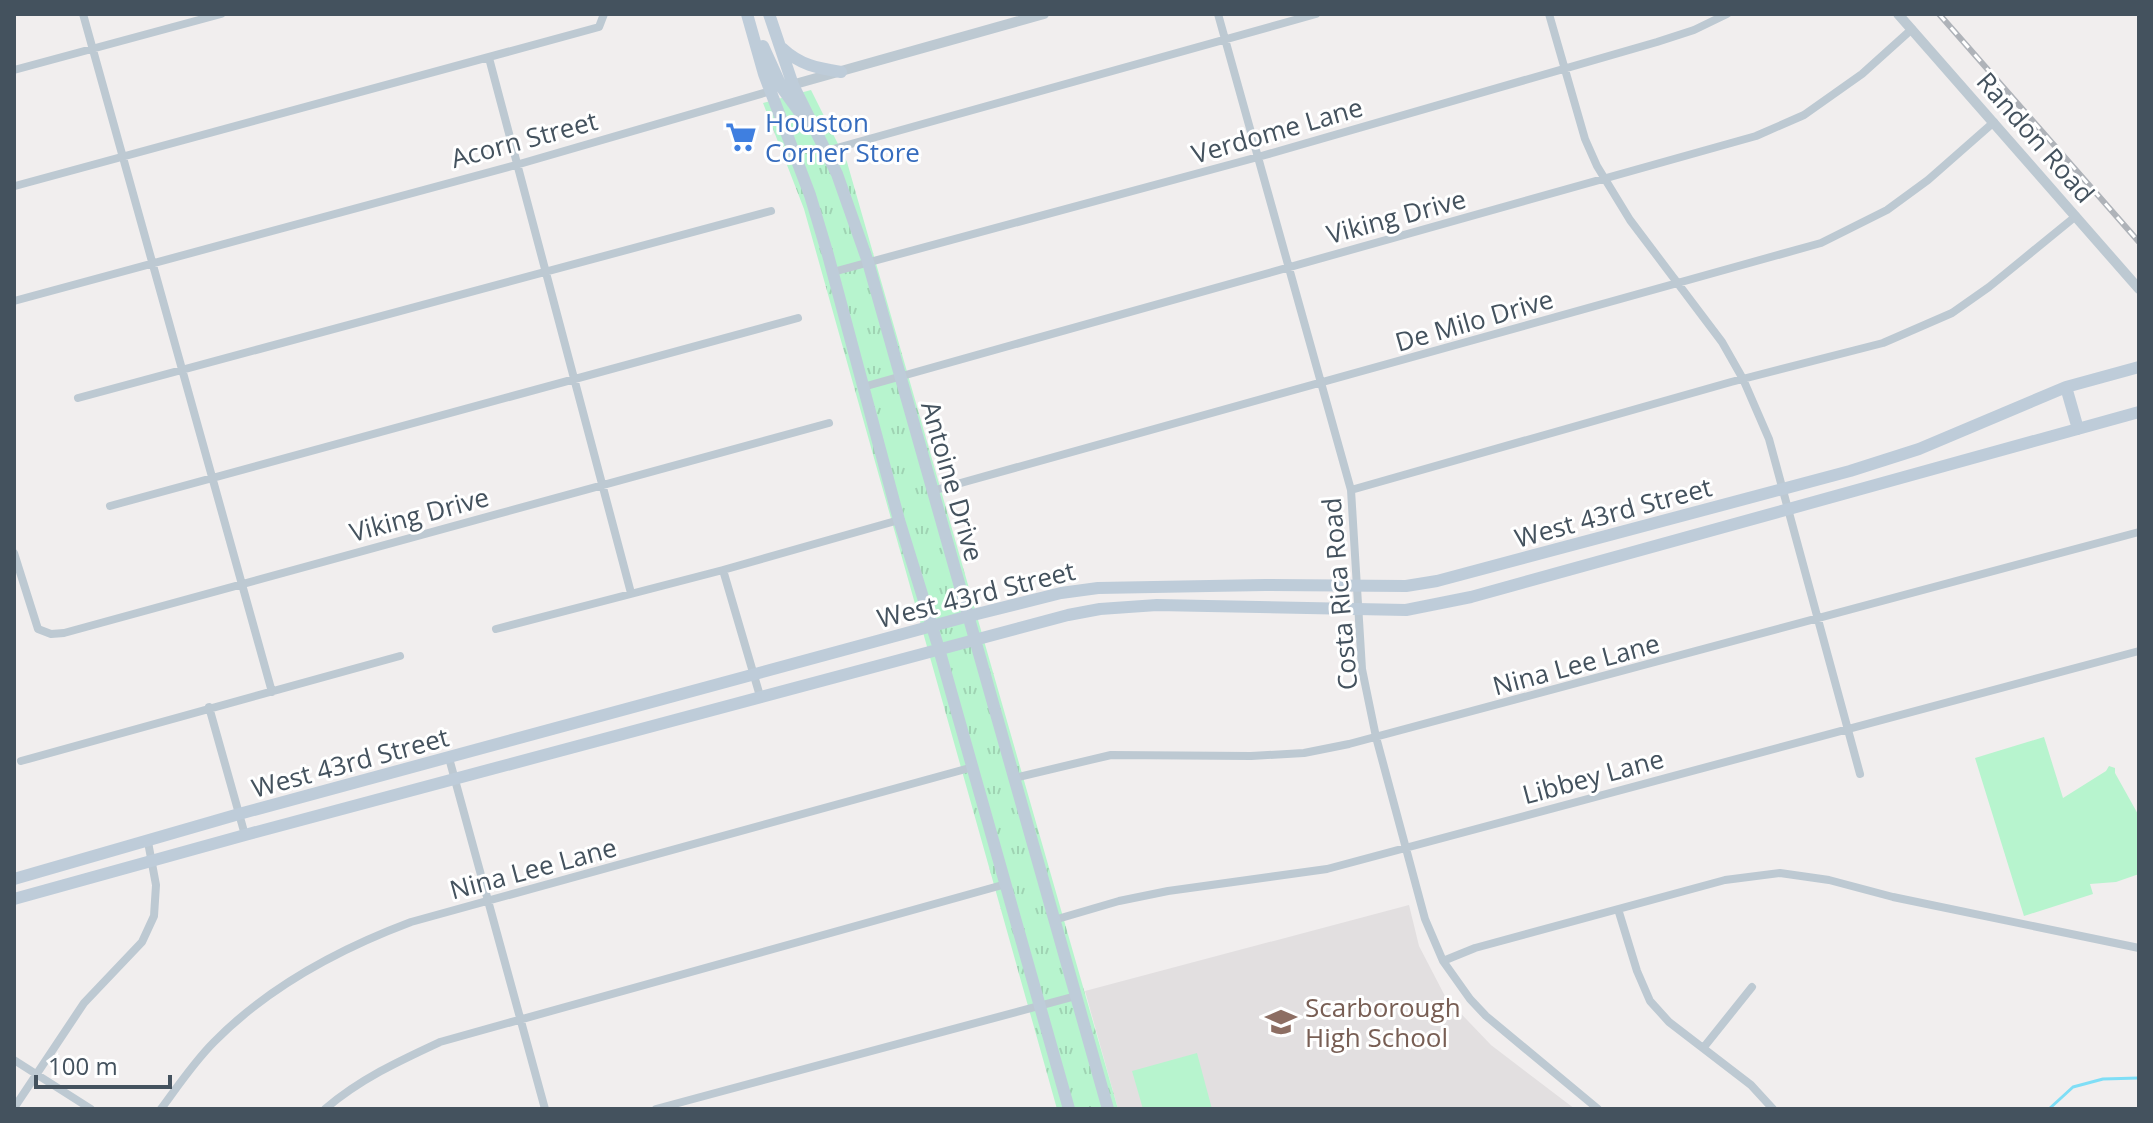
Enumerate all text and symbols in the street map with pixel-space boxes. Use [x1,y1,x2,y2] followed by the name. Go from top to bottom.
[1969,64,2103,210] street label: Randon Road
[1187,88,1367,172] street label: Verdome Lane
[447,102,601,176] street label: Acorn Street
[765,104,920,170] place label: Houston Corner Store
[724,120,758,154] supermarket icon: Houston Corner Store
[1322,180,1470,252] street label: Viking Drive
[1391,280,1557,360] street label: De Milo Drive
[913,397,993,565] street label: Antoine Drive
[1510,468,1716,556] street label: West 43rd Street
[345,478,493,550] street label: Viking Drive
[1313,496,1365,692] street label: Costa Rica Road
[873,552,1079,636] street label: West 43rd Street
[1489,624,1663,704] street label: Nina Lee Lane
[247,718,453,806] street label: West 43rd Street
[1518,740,1668,812] street label: Libbey Lane
[446,828,620,908] street label: Nina Lee Lane
[1305,989,1461,1055] place label: Scarborough High School
[1264,1005,1298,1039] school or university icon: Scarborough High School
[36,1039,170,1089] scale bar
[48,1049,118,1082] text: 100 m

